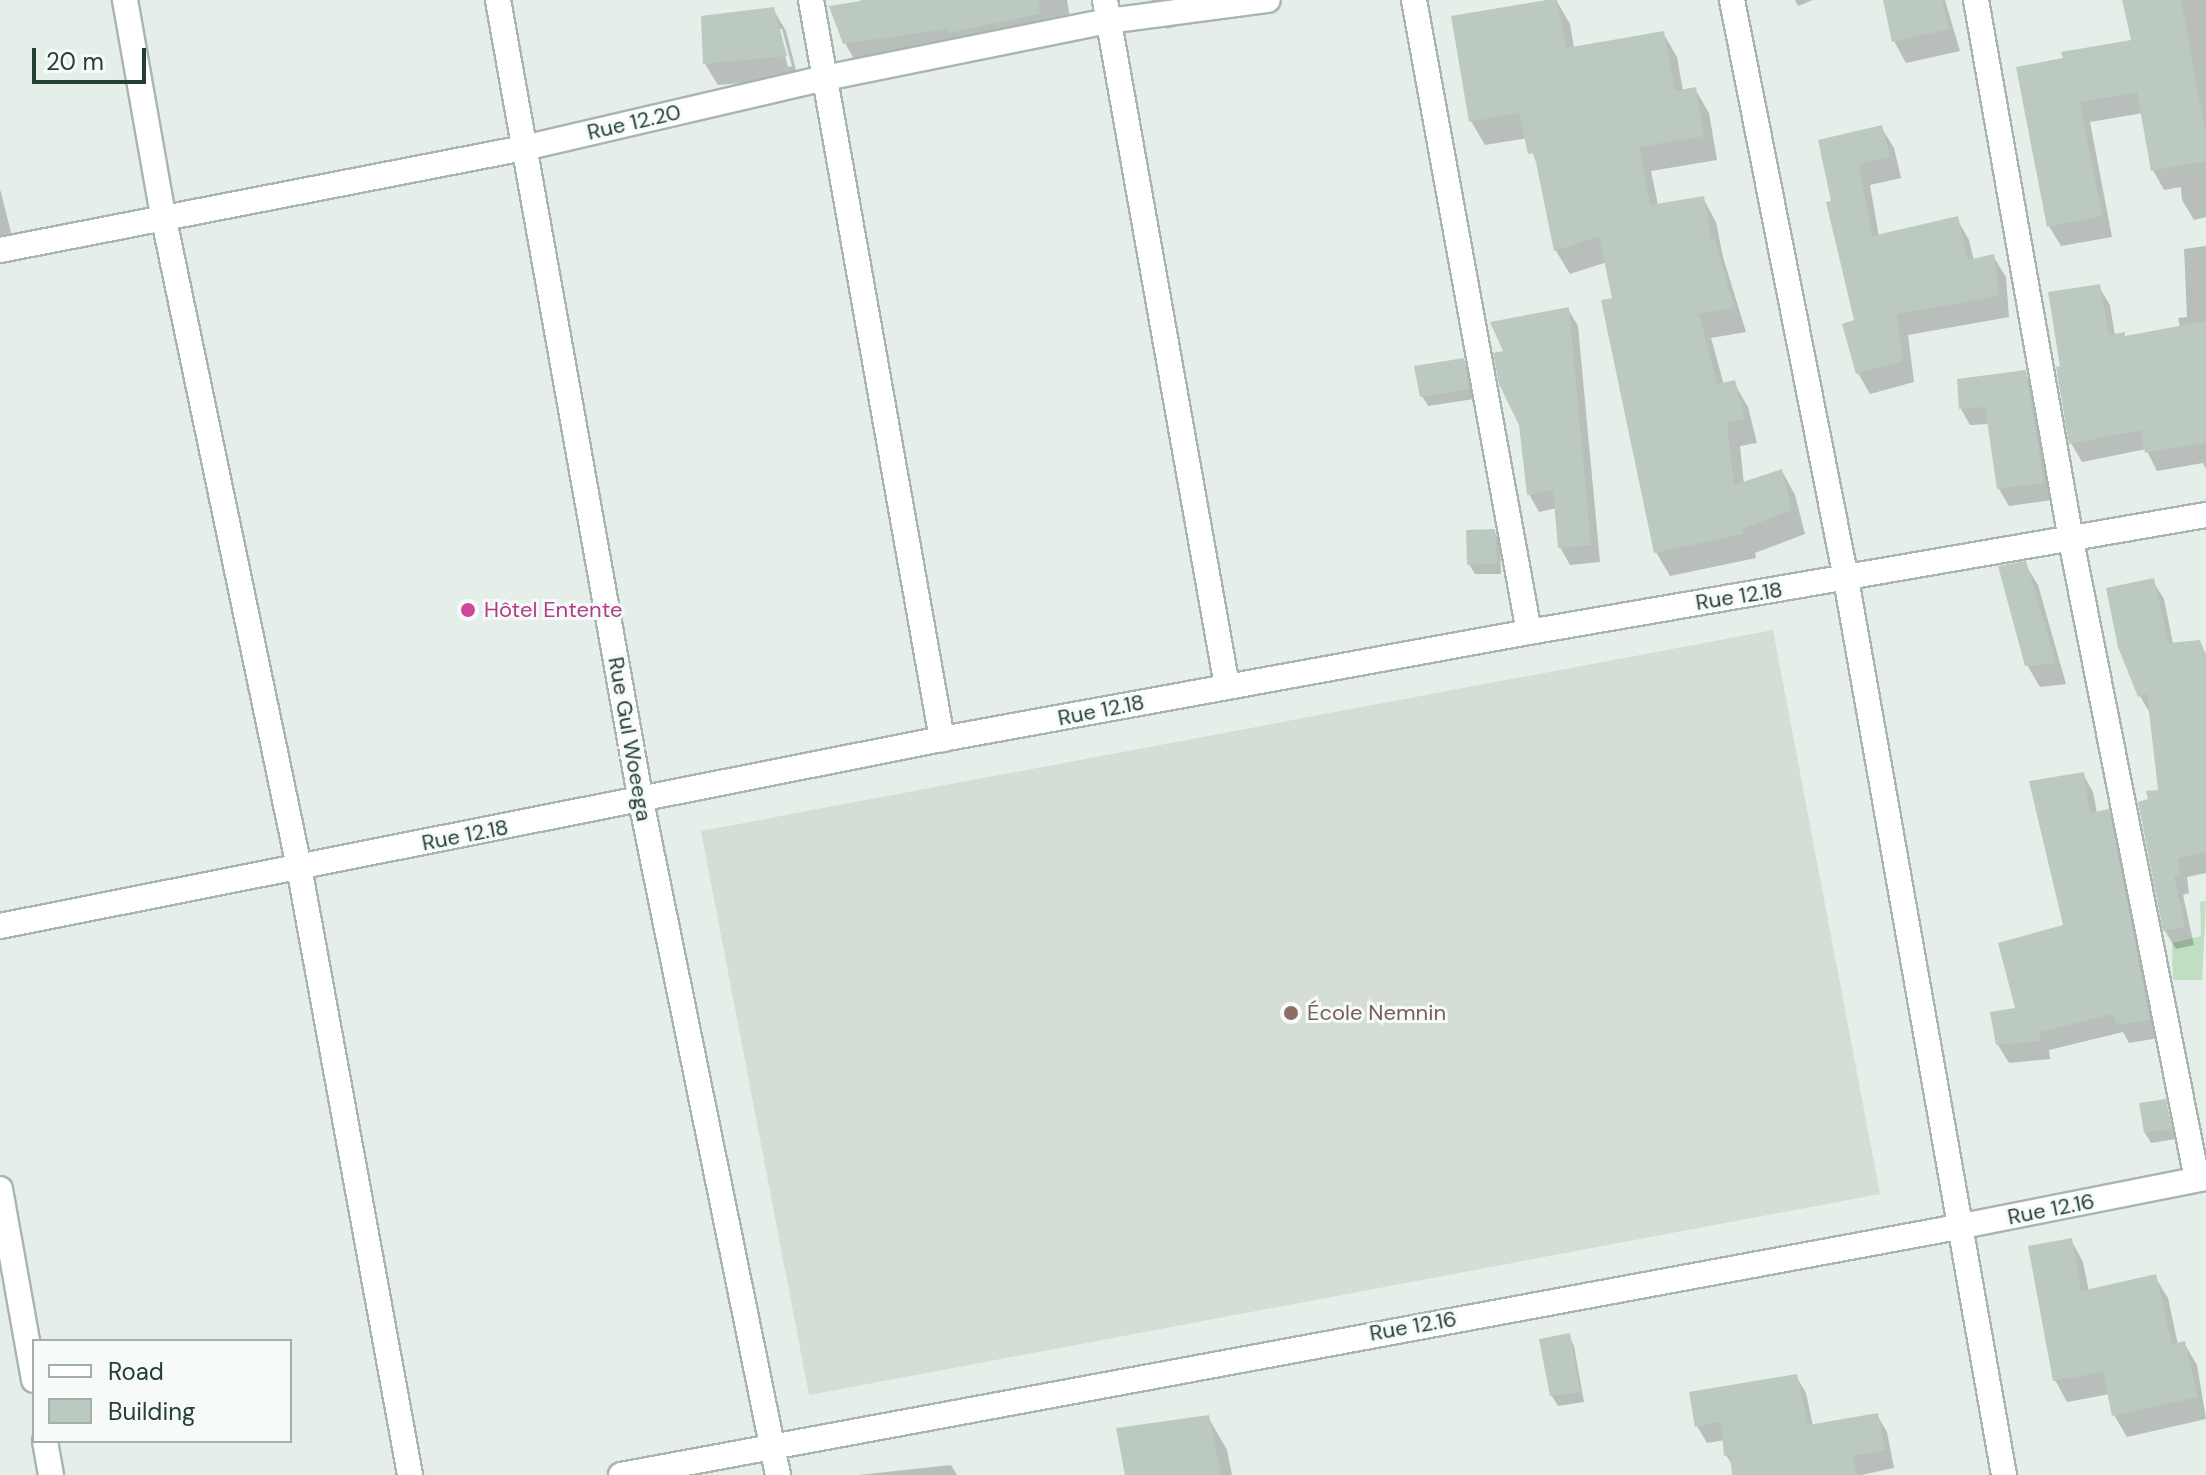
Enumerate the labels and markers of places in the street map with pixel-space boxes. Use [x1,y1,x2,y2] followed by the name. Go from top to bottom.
[484,597,622,623] place label: Hôtel Entente
[459,601,477,619] marker: Hôtel Entente
[1307,1000,1446,1026] place label: École Nemnin
[1282,1004,1300,1022] marker: École Nemnin

